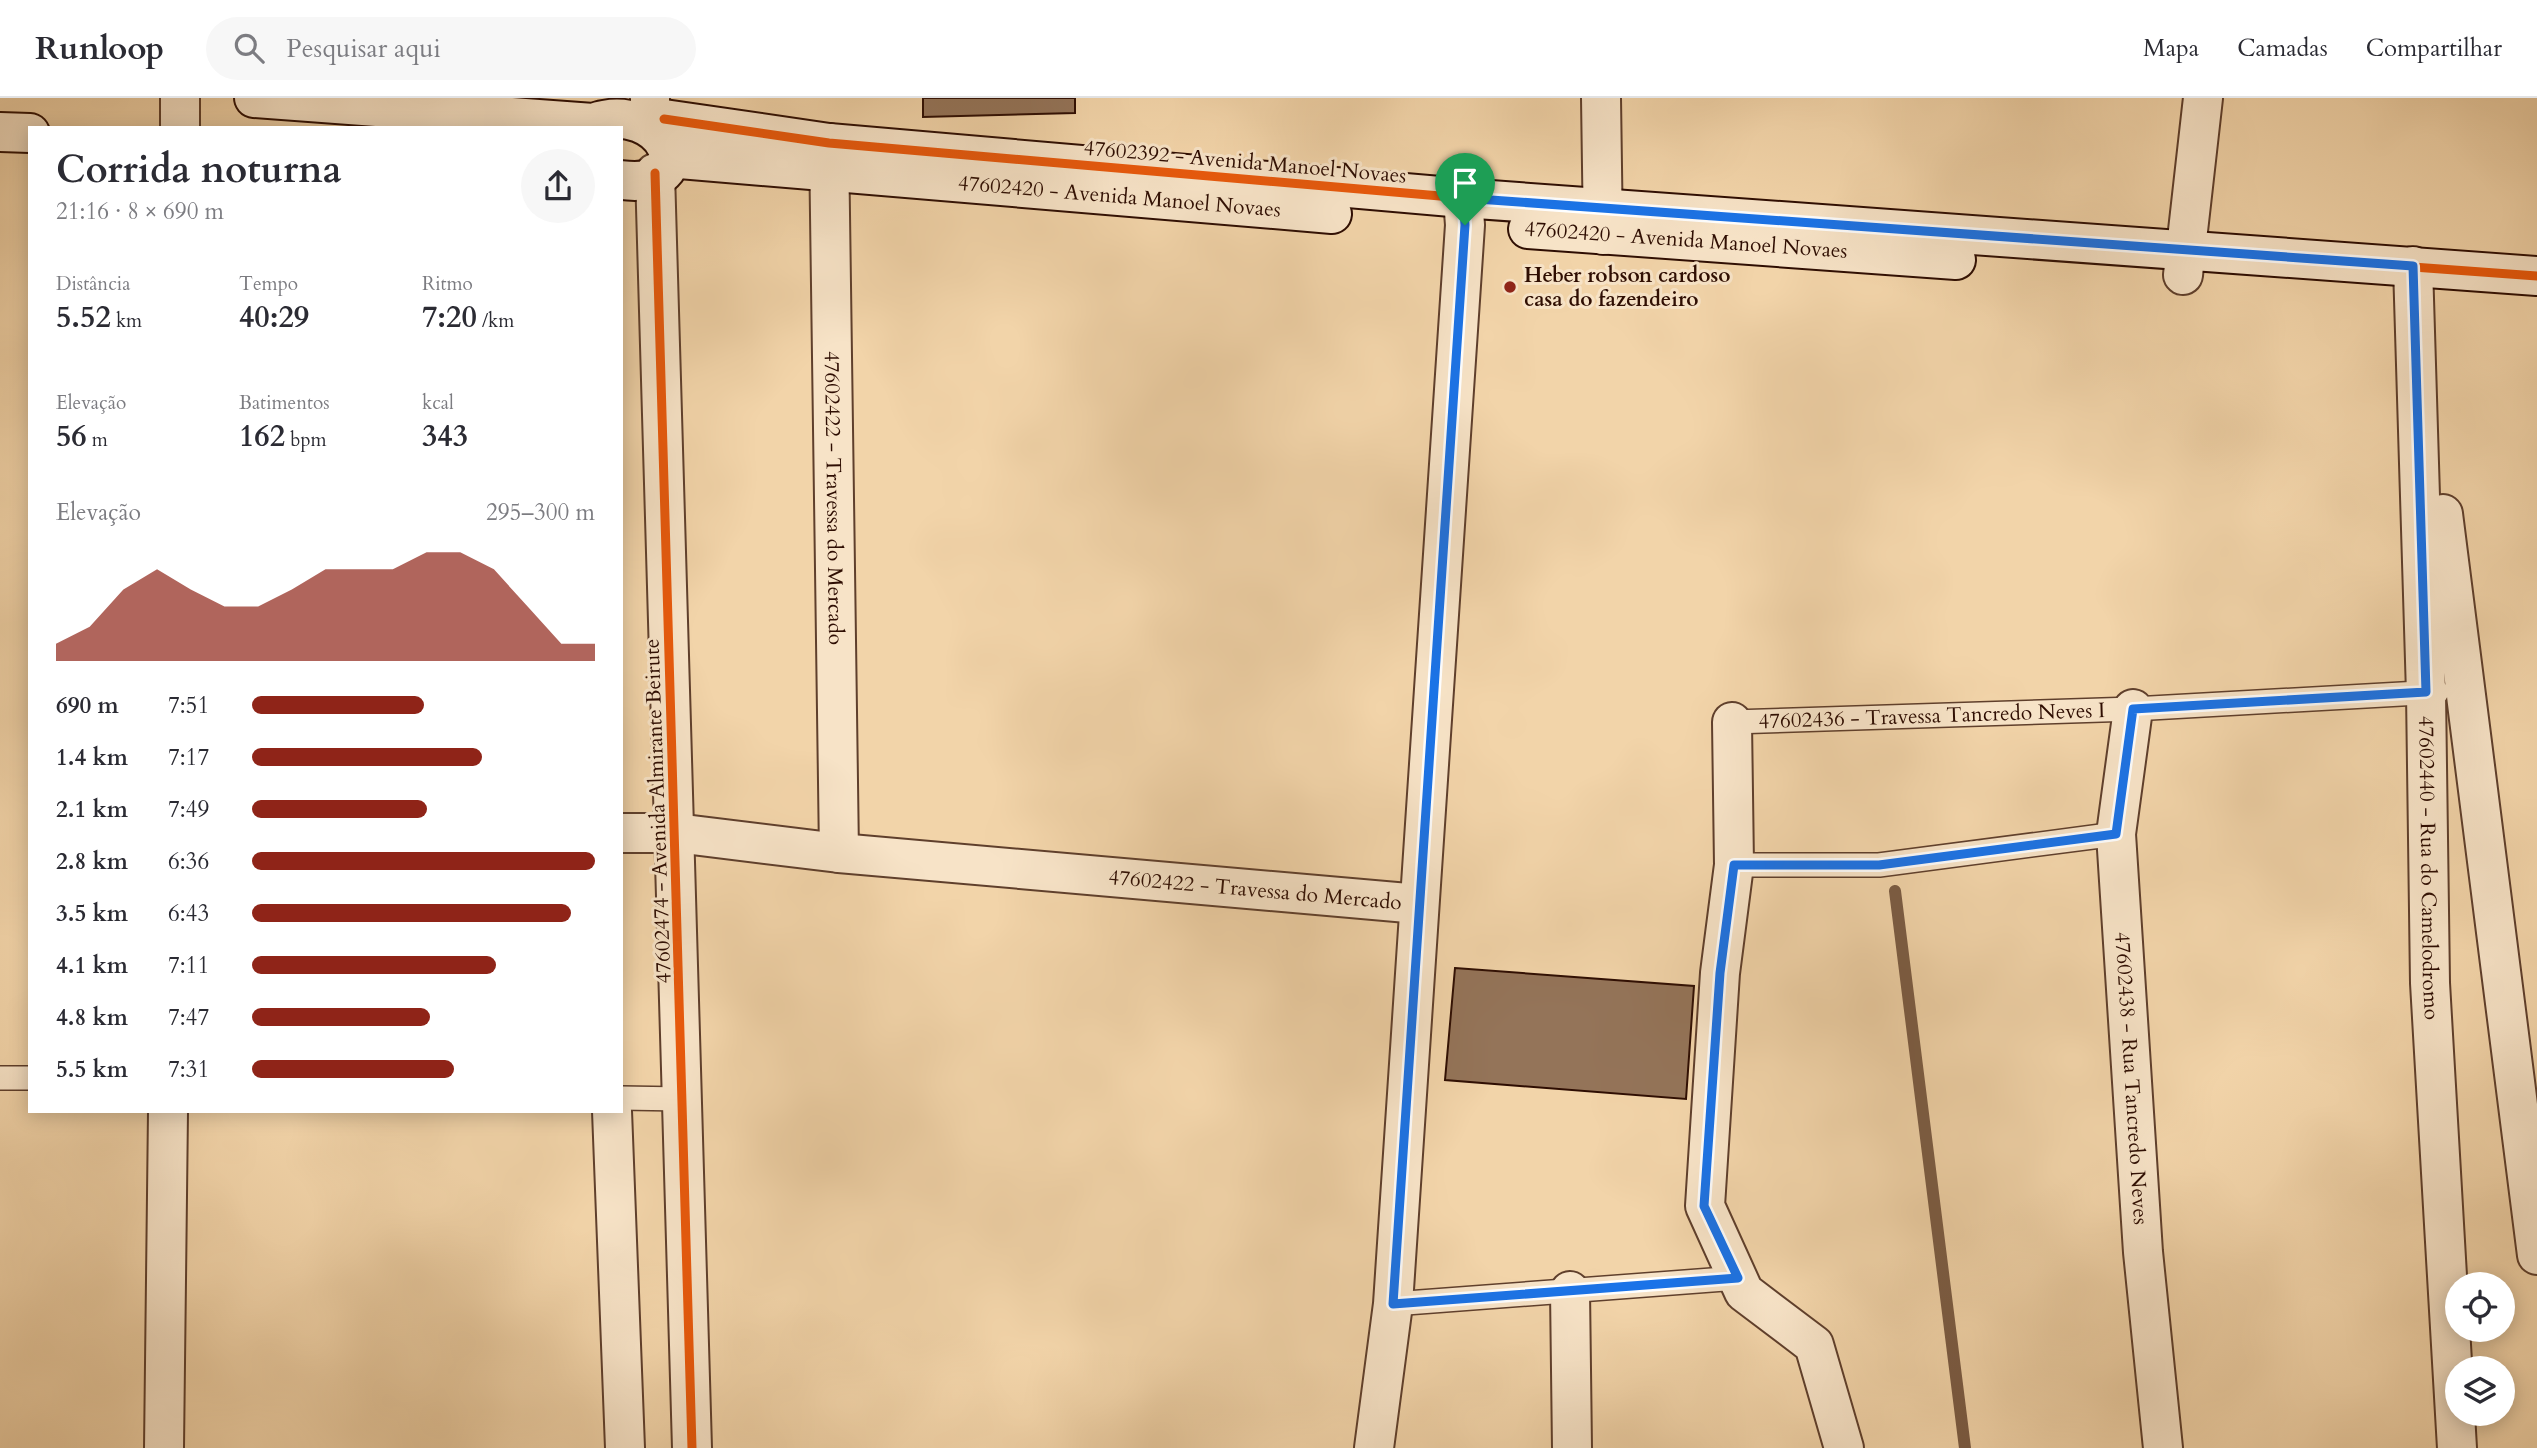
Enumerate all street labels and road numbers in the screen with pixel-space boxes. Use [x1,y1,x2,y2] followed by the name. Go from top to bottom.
[1082,133,1408,191] street label: 47602392 - Avenida Manoel Novaes
[957,168,1282,224] street label: 47602420 - Avenida Manoel Novaes
[1524,214,1848,266] street label: 47602420 - Avenida Manoel Novaes
[817,351,851,645] street label: 47602422 - Travessa do Mercado
[637,638,679,984] street label: 47602474 - Avenida Almirante Beirute
[1758,695,2106,736] street label: 47602436 - Travessa Tancredo Neves I
[2412,715,2447,1021] street label: 47602440 - Rua do Camelodromo
[1107,862,1403,917] street label: 47602422 - Travessa do Mercado
[2108,931,2156,1226] street label: 47602438 - Rua Tancredo Neves

